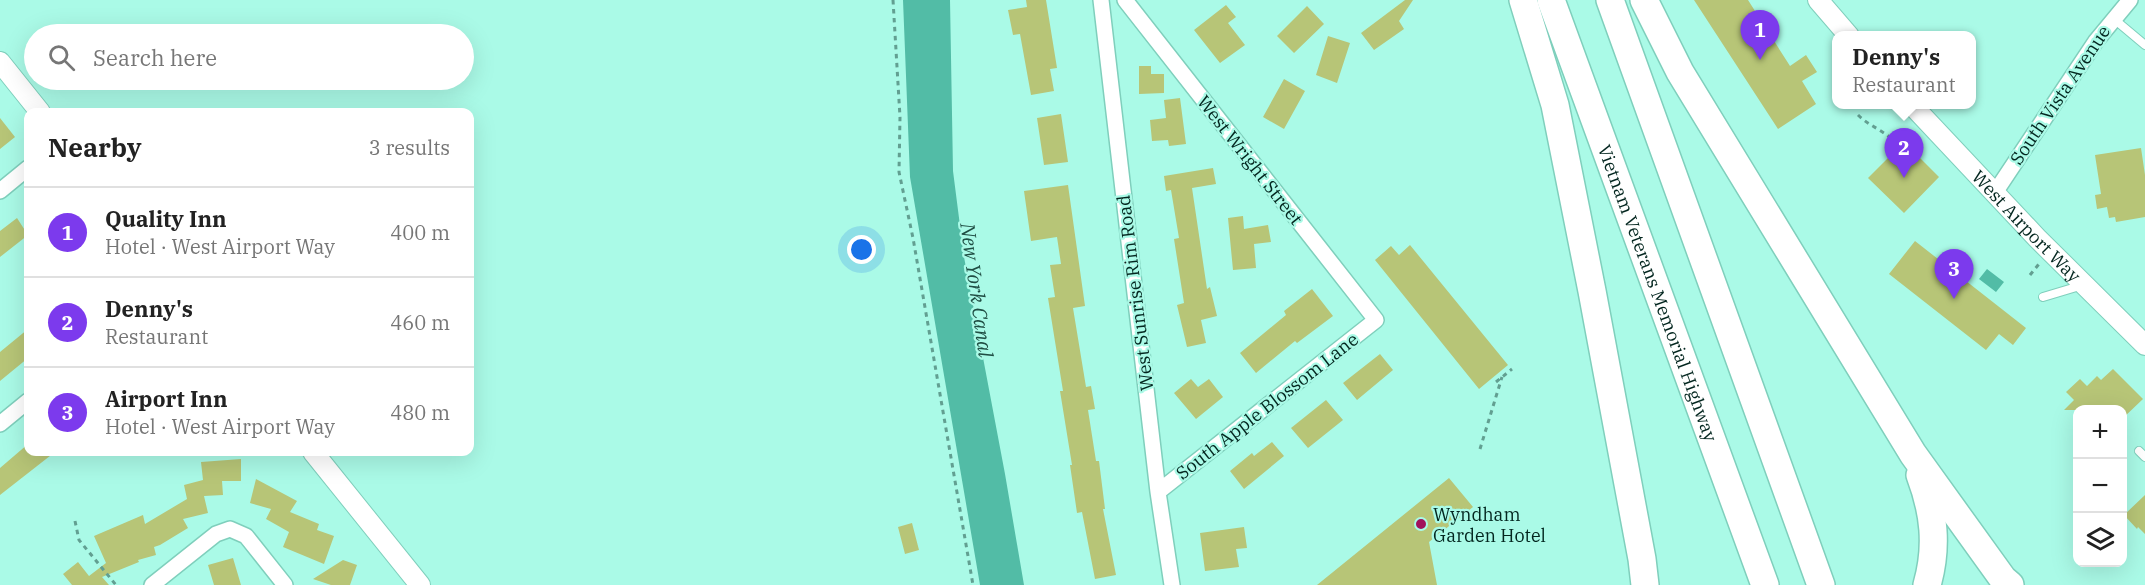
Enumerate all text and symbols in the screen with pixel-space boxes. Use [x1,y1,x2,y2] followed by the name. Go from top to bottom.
[1740,10,1780,60] pin: 1
[2005,21,2115,169] street label: South Vista Avenue
[24,24,474,90] search box
[1832,31,1976,109] popup
[45,41,78,74] icon: search
[1852,42,1940,71] text: Denny's
[93,43,217,72] text: Search here
[1852,71,1956,98] text: Restaurant
[1192,91,1308,229] street label: West Wright Street
[1884,128,1924,178] pin: 2
[48,130,142,164] text: Nearby
[369,134,450,161] text: 3 results
[1593,141,1723,445] street label: Vietnam Veterans Memorial Highway
[1967,165,2086,287] street label: West Airport Way
[1112,194,1158,392] street label: West Sunrise Rim Road
[105,204,227,233] text: Quality Inn
[62,219,74,246] text: 1
[390,219,450,246] text: 400 m
[954,220,1000,359] water label: New York Canal
[105,233,335,260] text: Hotel · West Airport Way
[847,235,876,264] your location
[1934,250,1974,299] pin: 3
[105,294,193,323] text: Denny's
[62,309,74,336] text: 2
[390,309,450,336] text: 460 m
[105,323,208,350] text: Restaurant
[1171,328,1363,484] street label: South Apple Blossom Lane
[105,384,228,413] text: Airport Inn
[62,399,74,426] text: 3
[390,399,450,426] text: 480 m
[2073,405,2127,567] map controls
[2073,405,2127,459] button: +
[105,413,335,440] text: Hotel · West Airport Way
[2073,459,2127,513] button: −
[1433,503,1546,547] place label: Wyndham Garden Hotel
[2073,513,2127,567] button: layers
[1414,517,1428,531] marker: Wyndham Garden Hotel

